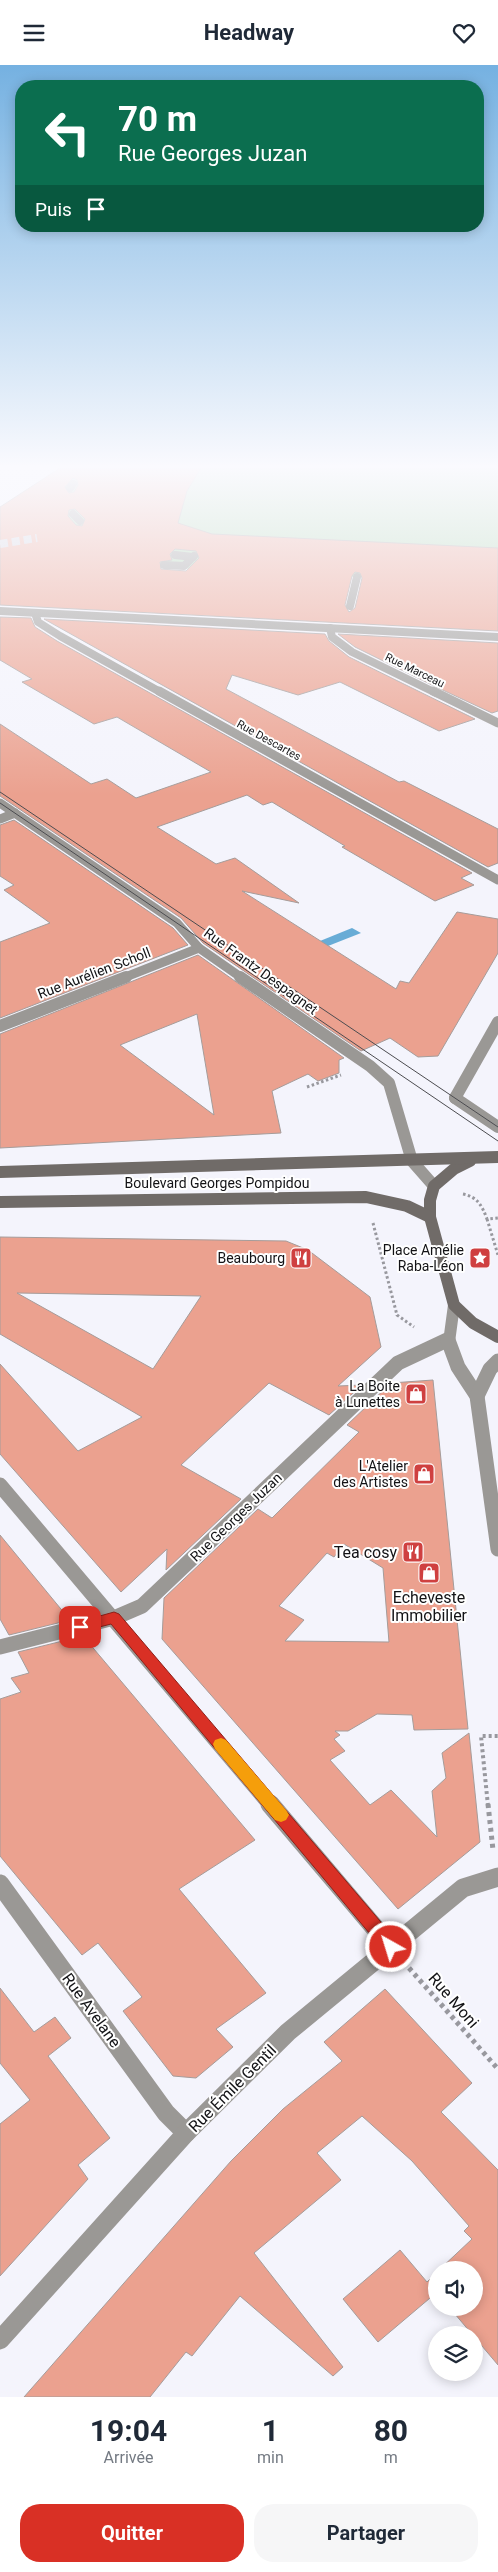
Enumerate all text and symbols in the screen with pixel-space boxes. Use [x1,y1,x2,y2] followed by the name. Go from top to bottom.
[20,19,48,47] icon: menu
[450,19,478,47] icon: heart
[204,20,294,45] text: Headway
[118,99,197,140] text: 70 m
[35,100,100,165] icon: left
[118,141,307,166] text: Rue Georges Juzan
[82,195,110,223] icon: arrive
[35,198,72,221] text: Puis
[383,651,447,690] street label: Rue Marceau
[235,718,303,763] street label: Rue Descartes
[201,924,321,1018] street label: Rue Frantz Despagnet
[35,944,153,1002] street label: Rue Aurélien Scholl
[125,1175,309,1191] street label: Boulevard Georges Pompidou
[383,1242,464,1274] place label: Place Amélie Raba-Léon
[289,1246,313,1270] restaurant icon: Beaubourg
[468,1246,492,1270] place icon: Place Amélie Raba-Léon
[217,1250,285,1266] place label: Beaubourg
[335,1378,400,1410] place label: La Boite à Lunettes
[404,1382,428,1406] shop icon: La Boite à Lunettes
[333,1458,408,1490] place label: L'Atelier des Artistes
[412,1462,436,1486] shop icon: L'Atelier des Artistes
[187,1469,285,1565] street label: Rue Georges Juzan
[401,1540,425,1564] restaurant icon: Tea cosy
[334,1543,397,1562] place label: Tea cosy
[417,1561,441,1585] shop icon: Echeveste Immobilier
[391,1588,468,1625] place label: Echeveste Immobilier
[59,1606,101,1648] pin
[66,1613,94,1641] icon: arrive
[364,1920,416,1972] position arrow
[58,1969,125,2051] street label: Rue Avelane
[424,1969,483,2032] street label: Rue Moni
[185,2041,280,2136] street label: Rue Émile Gentil
[428,2261,483,2381] map controls
[428,2261,483,2316] button: sound
[428,2326,483,2381] button: layers
[90,2413,167,2448] text: 19:04
[262,2413,279,2448] text: 1
[374,2413,408,2448] text: 80
[104,2448,153,2467] text: Arrivée
[257,2448,284,2467] text: min
[384,2448,398,2467] text: m
[20,2504,244,2562] button: Quitter
[254,2504,478,2562] button: Partager

